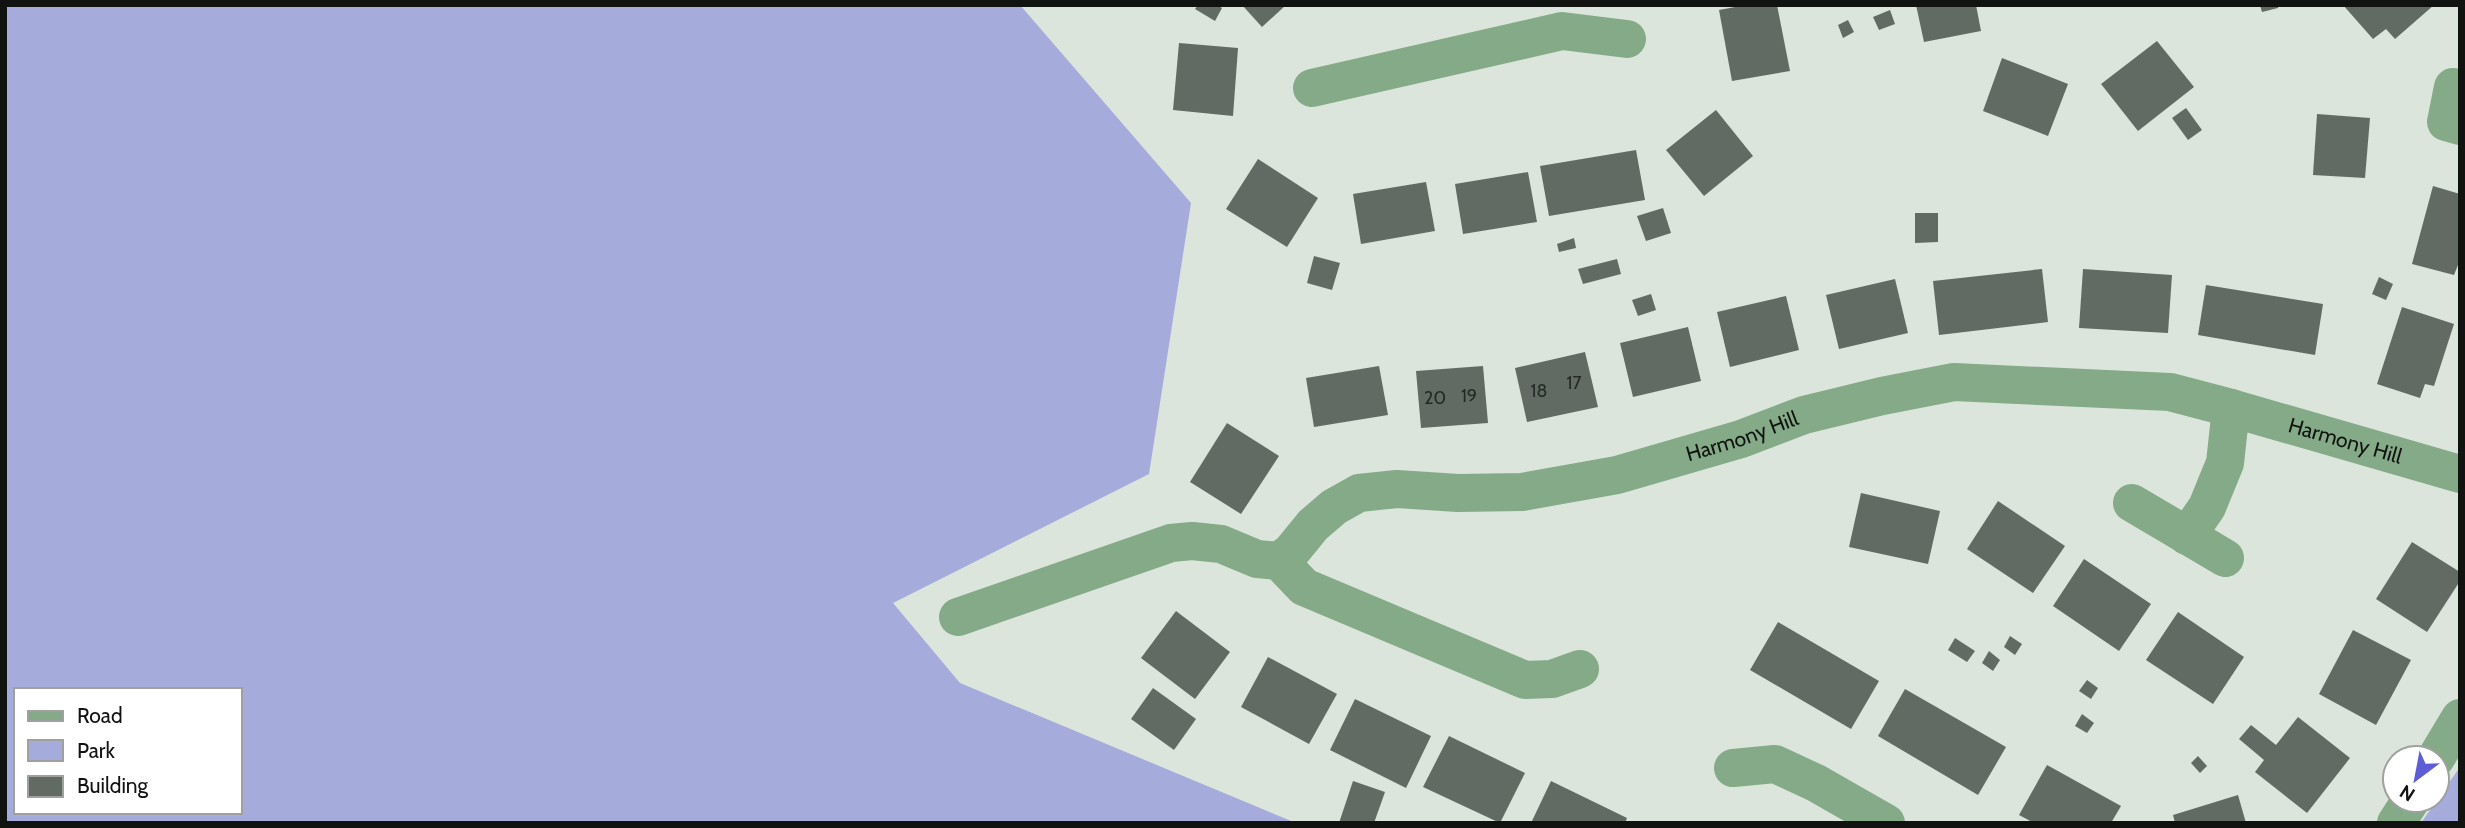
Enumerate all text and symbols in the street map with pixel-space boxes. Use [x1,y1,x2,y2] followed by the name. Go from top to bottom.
[1567,372,1581,394] house number: 17
[1531,380,1547,402] house number: 18
[1461,385,1477,407] house number: 19
[1424,387,1446,409] house number: 20
[1683,405,1802,466] street label: Harmony Hill
[2286,412,2405,469] street label: Harmony Hill
[14,688,242,814] legend
[77,703,123,728] text: Road
[77,738,115,763] text: Park
[2381,744,2451,814] north arrow
[77,773,149,798] text: Building
[2395,780,2419,806] text: N

